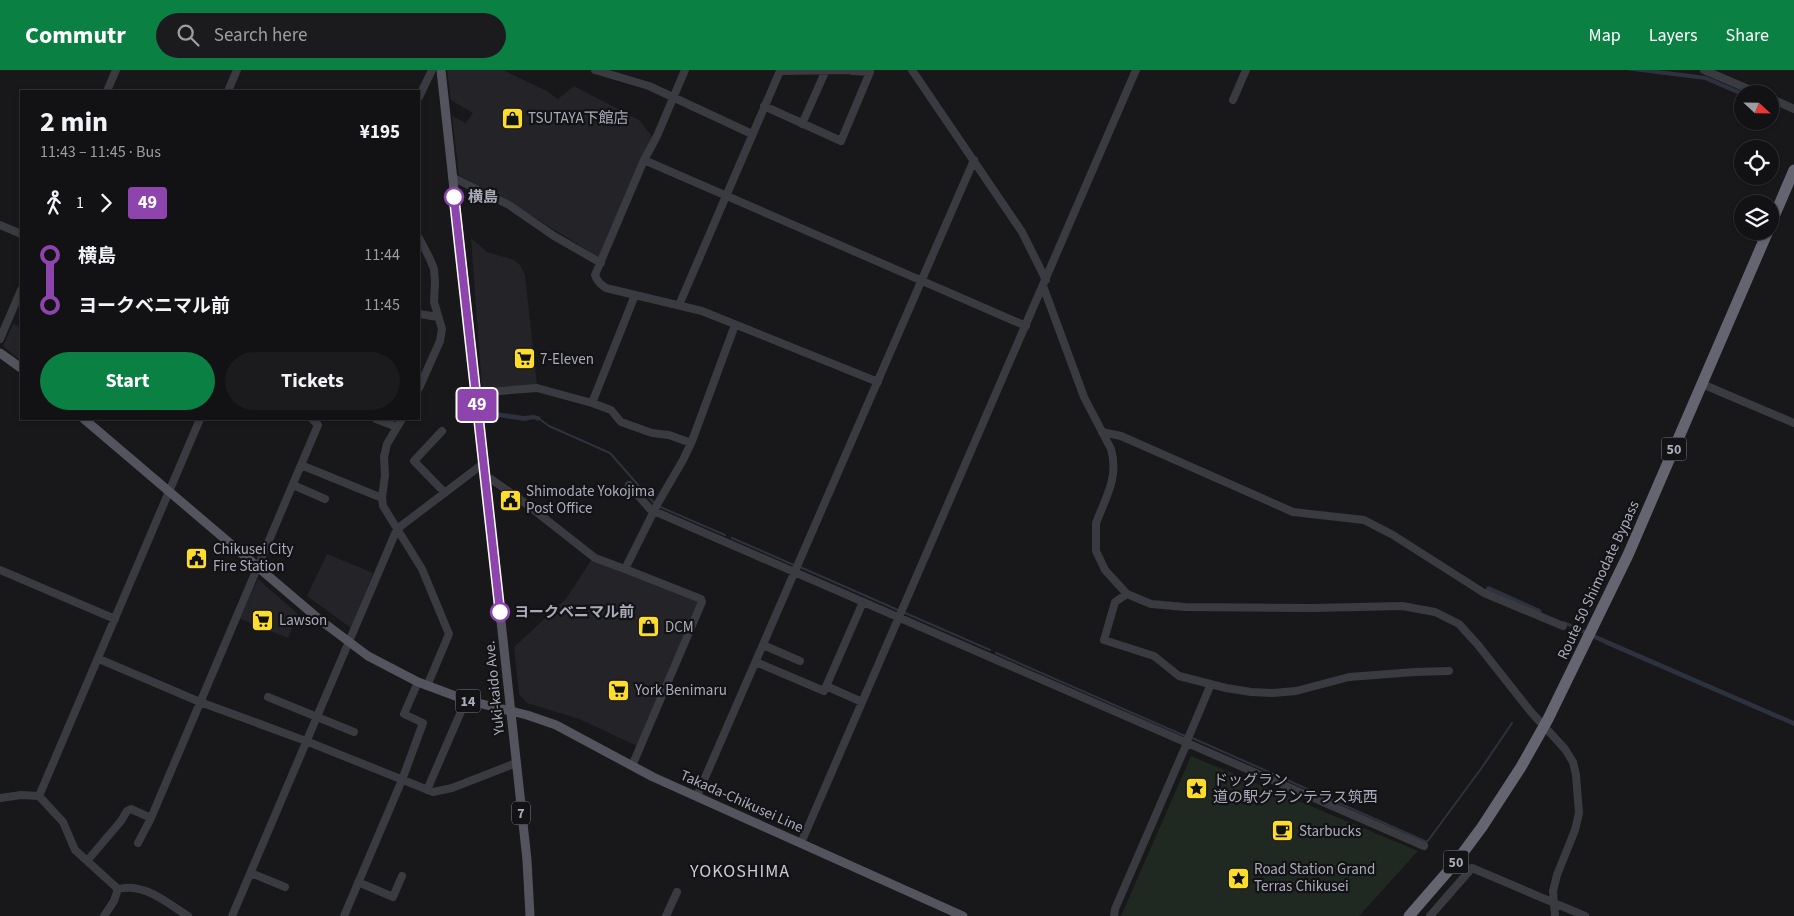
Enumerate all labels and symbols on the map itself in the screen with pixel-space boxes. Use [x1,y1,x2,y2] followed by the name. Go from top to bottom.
[1734,85,1779,130] north arrow
[500,106,524,130] shop icon: TSUTAYA下館店
[528,108,629,129] place label: TSUTAYA下館店
[444,187,464,207] marker: 横島
[468,187,498,208] place label: 横島
[512,347,536,371] supermarket icon: 7-Eleven
[540,349,594,370] place label: 7-Eleven
[454,389,500,421] line badge: 49
[1662,438,1686,460] road number: 50
[526,481,655,519] place label: Shimodate Yokojima Post Office
[498,488,522,512] public building icon: Shimodate Yokojima Post Office
[1552,497,1645,663] street label: Route 50 Shimodate Bypass
[213,539,294,577] place label: Chikusei City Fire Station
[185,546,209,570] public building icon: Chikusei City Fire Station
[490,602,510,622] marker: ヨークベニマル前
[514,602,634,623] place label: ヨークベニマル前
[251,608,275,632] supermarket icon: Lawson
[279,610,327,631] place label: Lawson
[637,615,661,639] shop icon: DCM
[665,617,694,638] place label: DCM
[479,640,510,737] street label: Yuki-kaido Ave.
[607,678,631,702] supermarket icon: York Benimaru
[634,680,727,701] place label: York Benimaru
[456,690,480,712] road number: 14
[677,765,807,838] street label: Takada-Chikusei Line
[1213,770,1378,808] place label: ドッグラン 道の駅グランテラス筑西
[1185,777,1209,801] place icon: ドッグラン 道の駅グランテラス筑西
[512,801,530,824] road number: 7
[1271,819,1295,843] cafe icon: Starbucks
[1299,821,1361,842] place label: Starbucks
[1444,850,1468,874] road number: 50
[689,859,790,884] district label: YOKOSHIMA
[1254,859,1375,897] place label: Road Station Grand Terras Chikusei
[1226,866,1250,890] place icon: Road Station Grand Terras Chikusei

